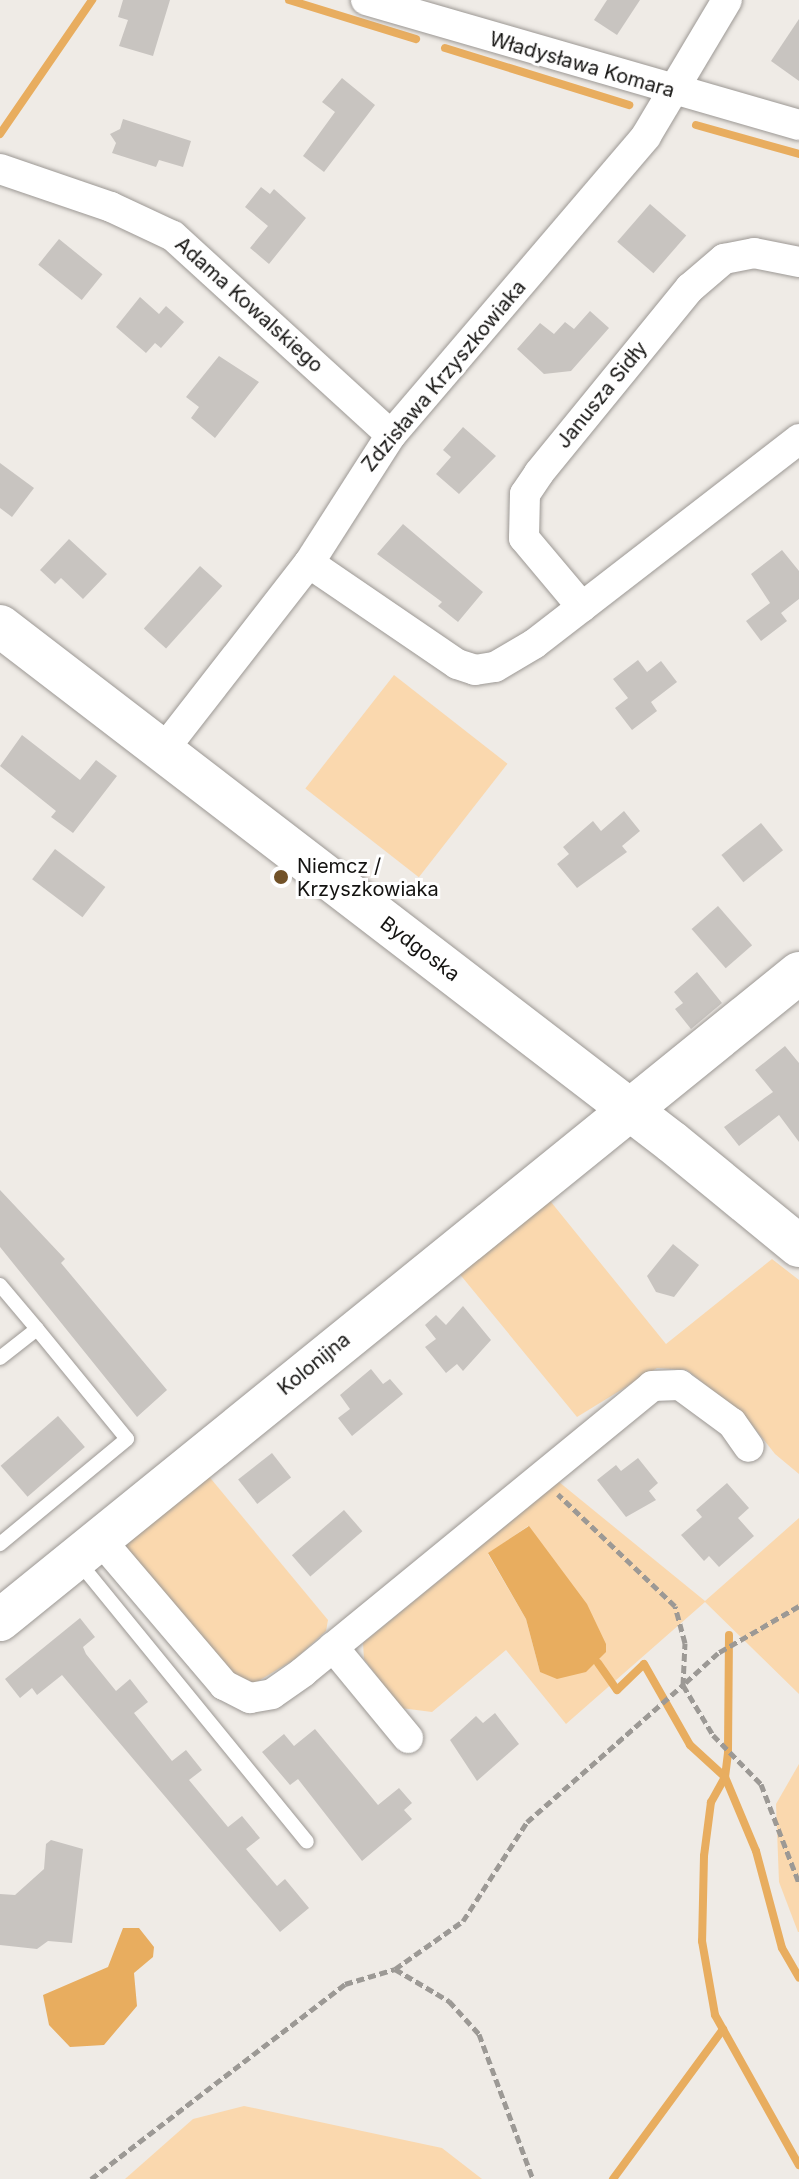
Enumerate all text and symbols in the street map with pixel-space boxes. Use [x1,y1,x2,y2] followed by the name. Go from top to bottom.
[487,27,677,103] street label: Władysława Komara
[170,232,328,378] street label: Adama Kowalskiego
[357,276,531,476] street label: Zdzisława Krzyszkowiaka
[552,337,652,453] street label: Janusza Sidły
[297,854,439,901] place label: Niemcz / Krzyszkowiaka
[272,868,290,886] marker: Niemcz / Krzyszkowiaka
[376,911,464,987] street label: Bydgoska
[273,1328,355,1400] street label: Kolonijna

